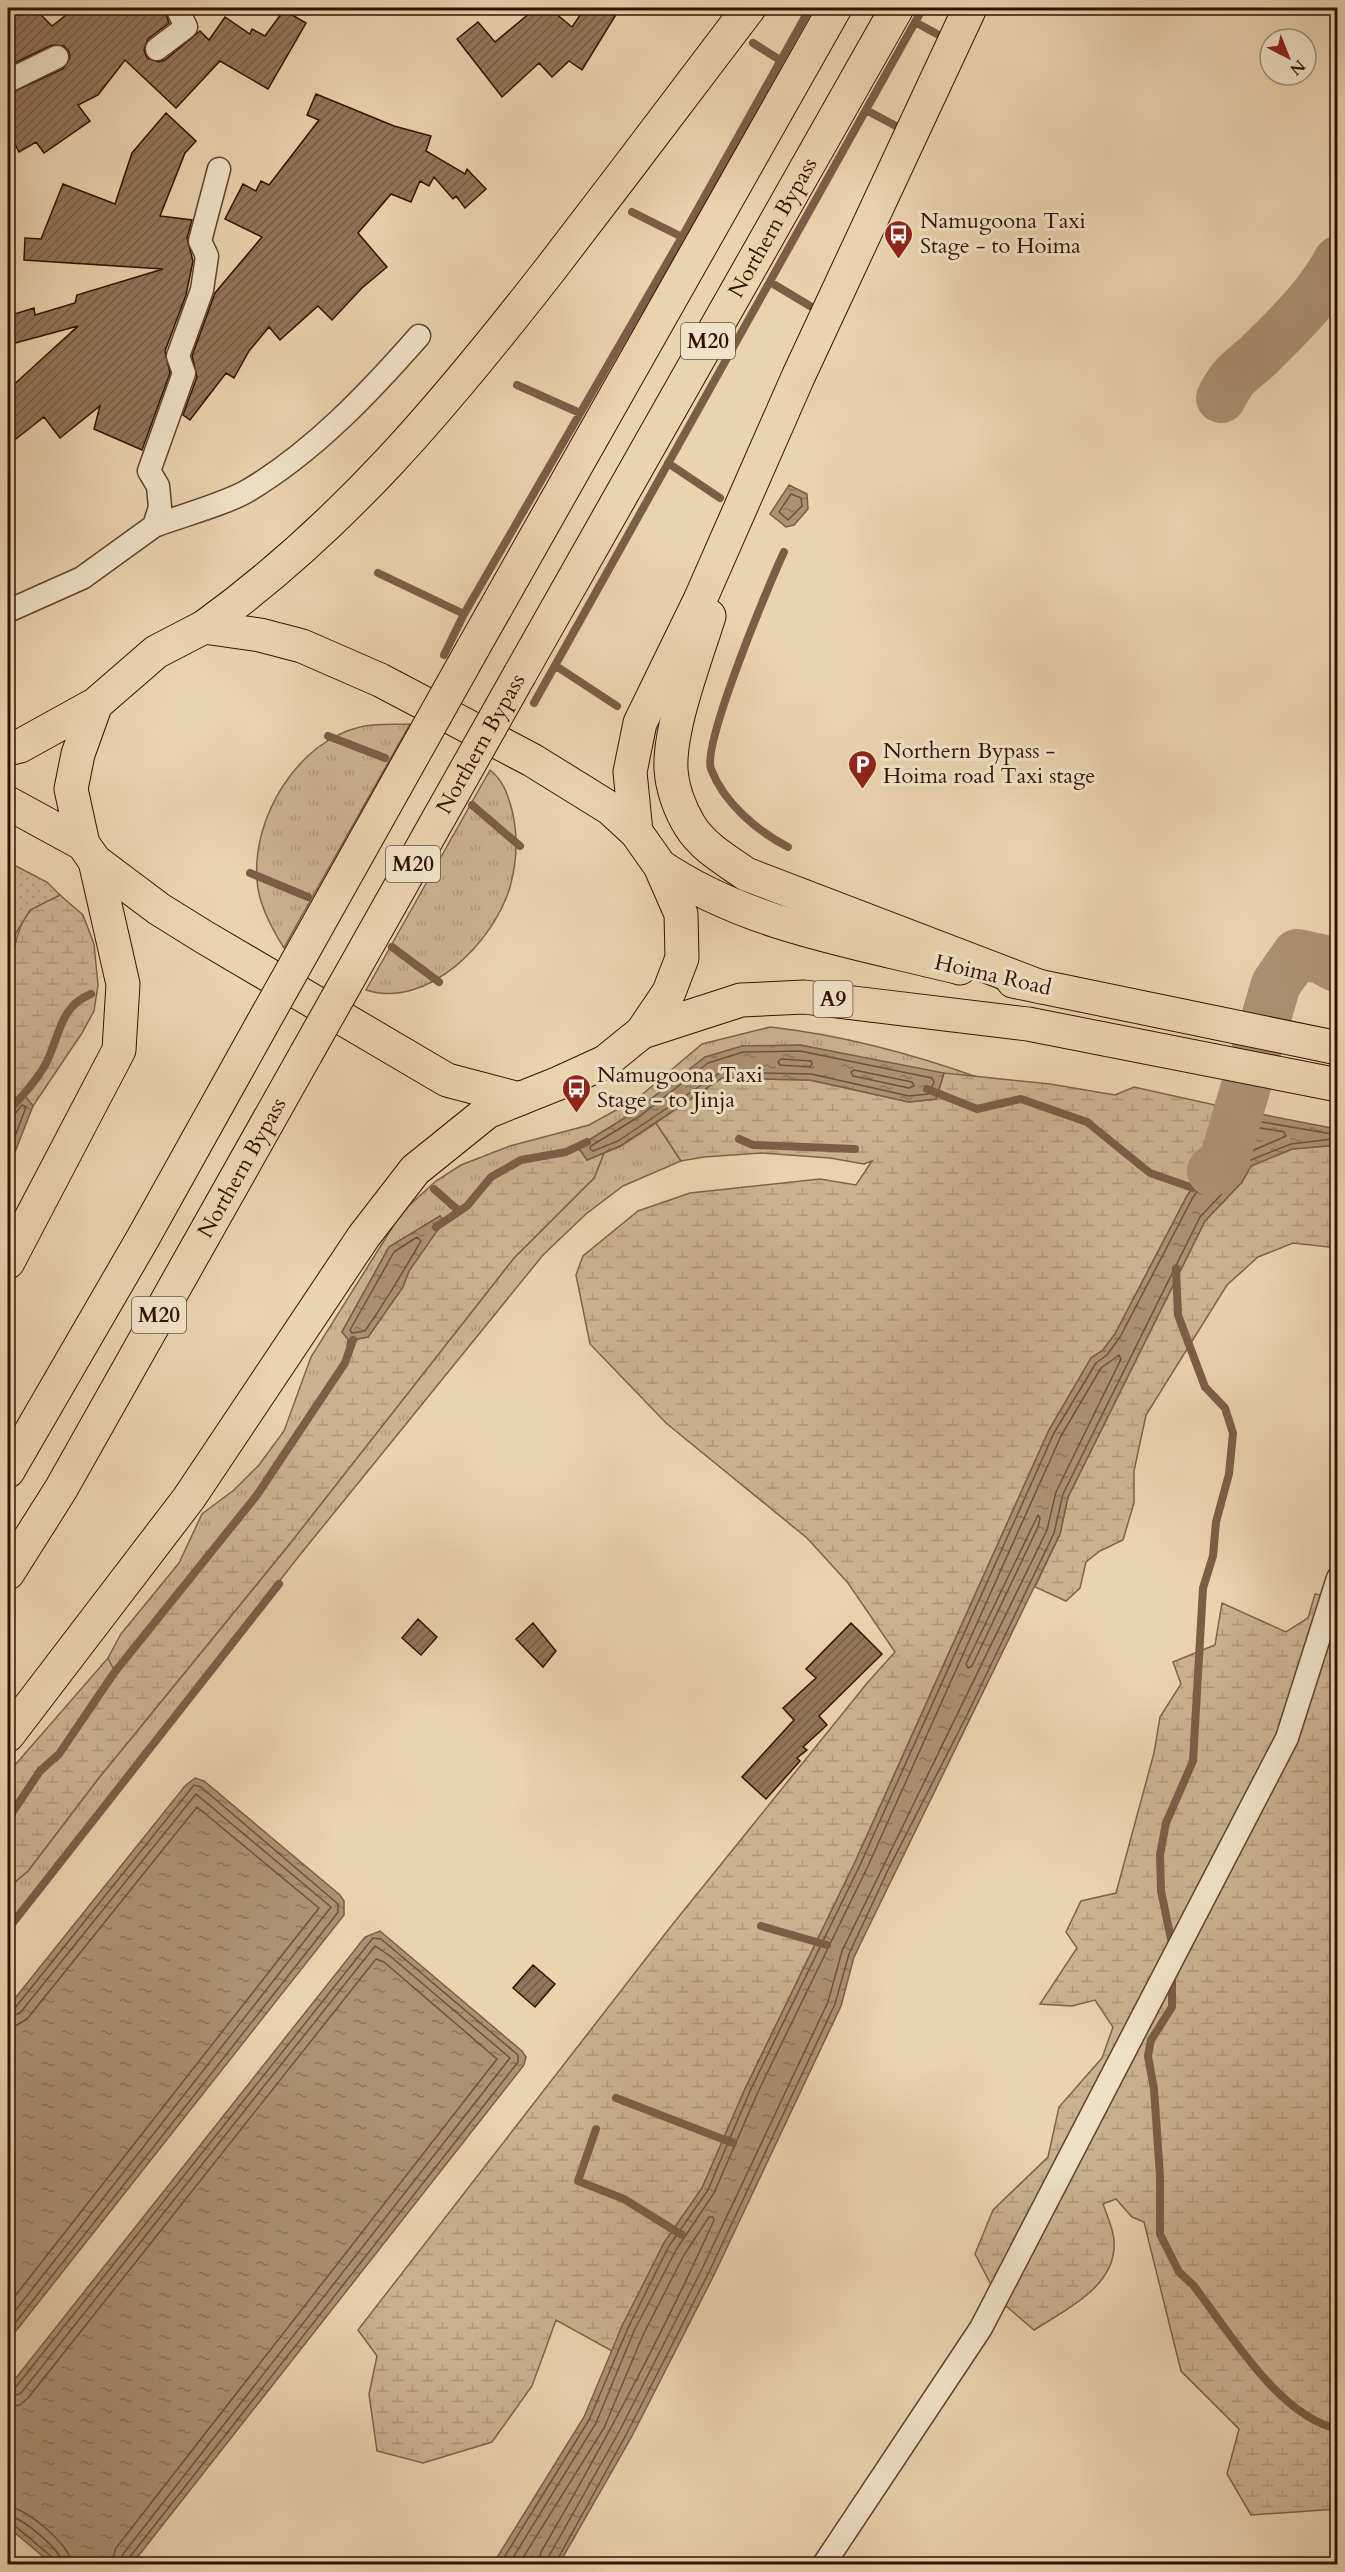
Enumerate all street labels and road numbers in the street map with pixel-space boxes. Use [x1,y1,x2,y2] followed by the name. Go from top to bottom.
[721,152,824,303] street label: Northern Bypass
[681,323,735,359] road number: M20
[429,668,532,819] street label: Northern Bypass
[386,846,440,882] road number: M20
[932,947,1055,1003] street label: Hoima Road
[814,981,852,1017] road number: A9
[190,1092,293,1243] street label: Northern Bypass
[132,1297,186,1333] road number: M20

